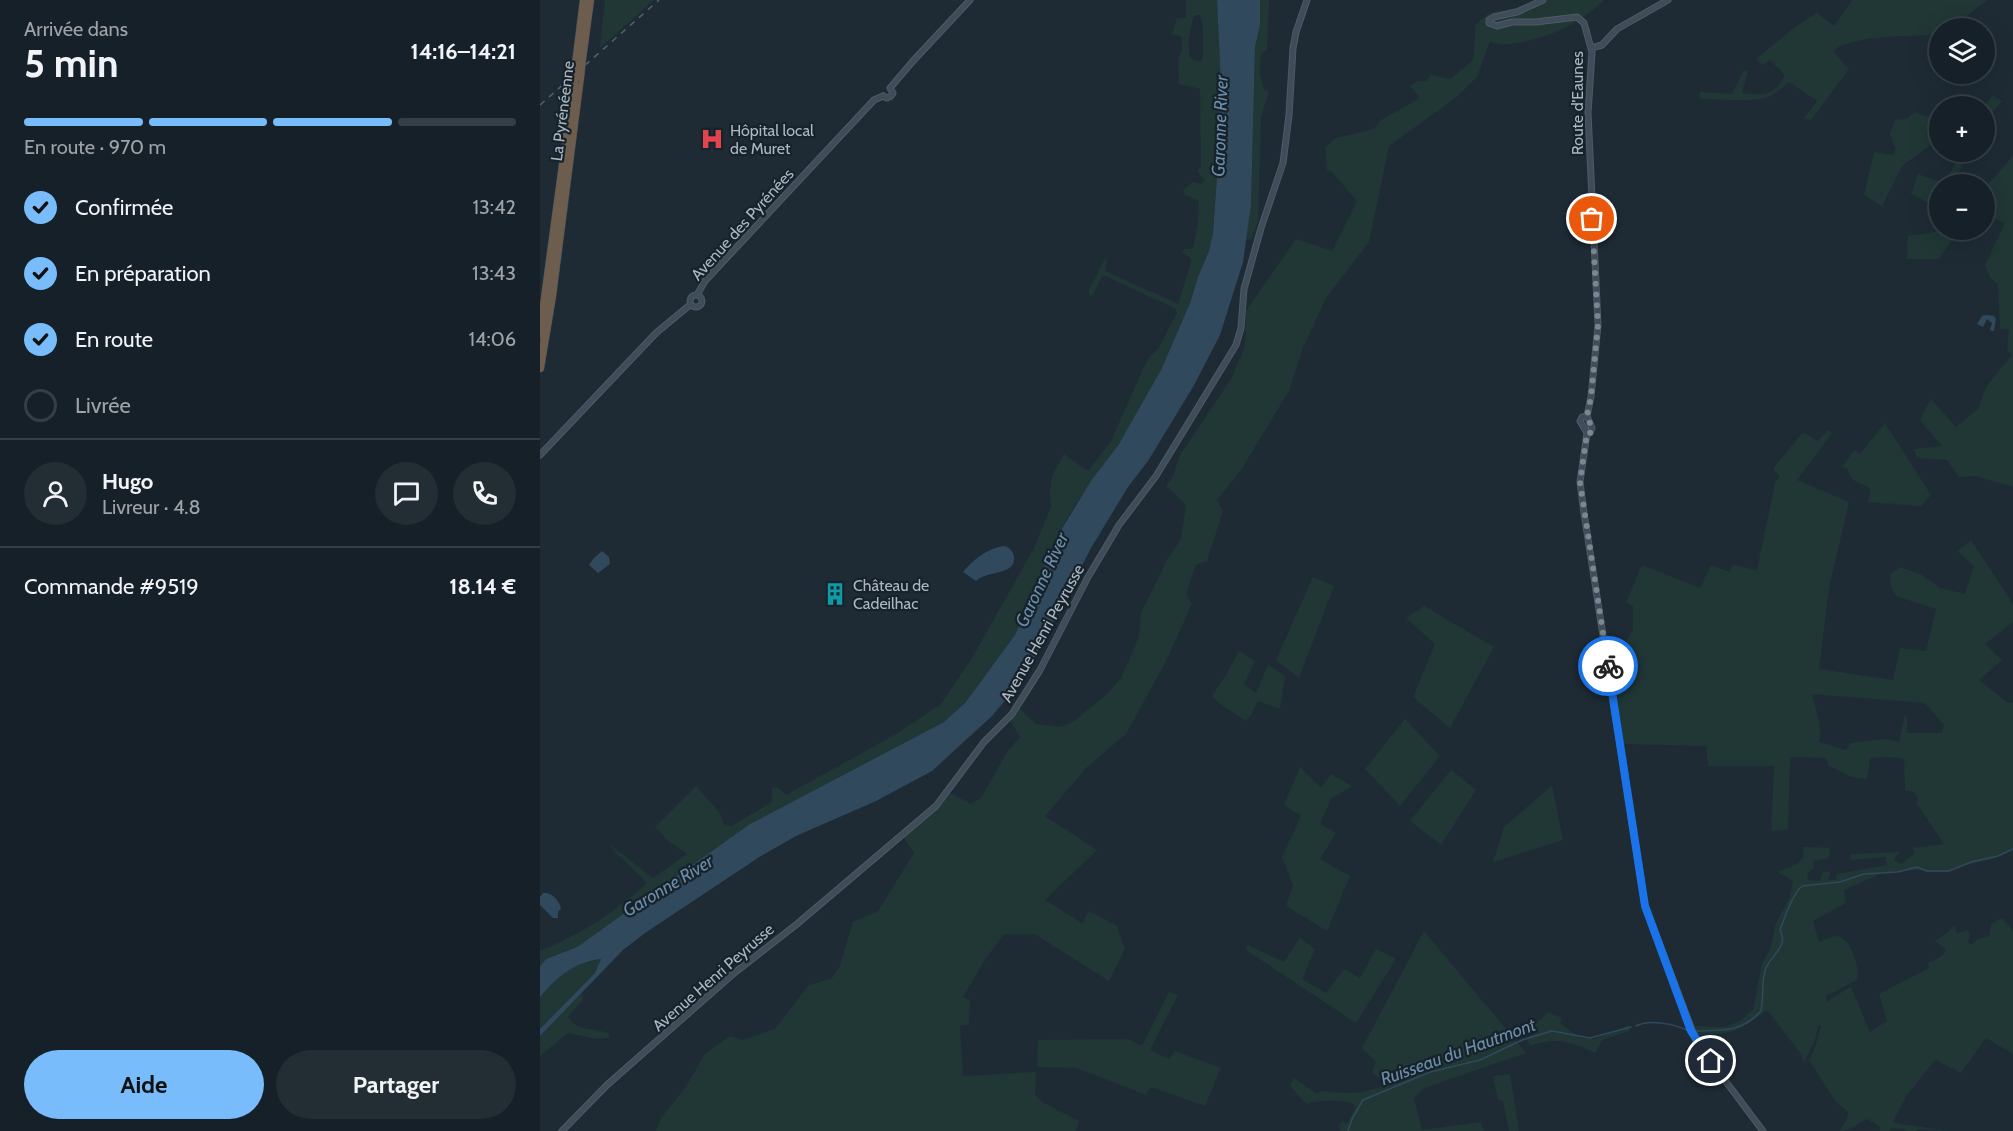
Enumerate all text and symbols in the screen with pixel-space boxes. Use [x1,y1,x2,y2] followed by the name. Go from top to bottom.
[24,17,128,41] text: Arrivée dans
[1929,18,1995,240] map controls
[1929,18,1995,84] button: layers
[411,38,516,65] text: 14:16–14:21
[24,39,119,87] text: 5 min
[1568,51,1587,155] street label: Route d'Eaunes
[547,60,578,162] street label: La Pyrénéenne
[1207,73,1233,177] water label: Garonne River
[1929,96,1995,162] button: +
[730,121,814,158] place label: Hôpital local de Muret
[699,126,725,152] hospital icon: Hôpital local de Muret
[24,135,166,159] text: En route · 970 m
[687,164,798,284] street label: Avenue des Pyrénées
[1929,174,1995,240] button: −
[24,191,57,224] icon: check
[1566,193,1617,244] pin
[75,194,173,221] text: Confirmée
[472,195,516,219] text: 13:42
[1575,202,1608,235] icon: bag
[24,257,57,290] icon: check
[75,260,211,287] text: En préparation
[472,261,516,285] text: 13:43
[24,323,57,356] icon: check
[75,326,153,353] text: En route
[468,327,516,351] text: 14:06
[75,392,131,419] text: Livrée
[24,462,87,525] button: person
[375,462,438,525] button: chat
[453,462,516,525] button: phone
[102,468,153,495] text: Hugo
[102,495,201,519] text: Livreur · 4.8
[1011,528,1074,631] water label: Garonne River
[997,561,1088,705] street label: Avenue Henri Peyrusse
[24,573,199,600] text: Commande #9519
[449,573,516,600] text: 18.14 €
[853,576,929,613] place label: Château de Cadeilhac
[822,581,848,607] building icon: Château de Cadeilhac
[1578,636,1638,696] courier
[1592,650,1625,683] icon: bike
[619,850,718,922] water label: Garonne River
[649,919,778,1035] street label: Avenue Henri Peyrusse
[1377,1014,1539,1090] water label: Ruisseau du Hautmont
[1685,1035,1736,1086] pin
[1694,1044,1727,1077] icon: home
[24,1050,264,1119] button: Aide
[276,1050,516,1119] button: Partager

